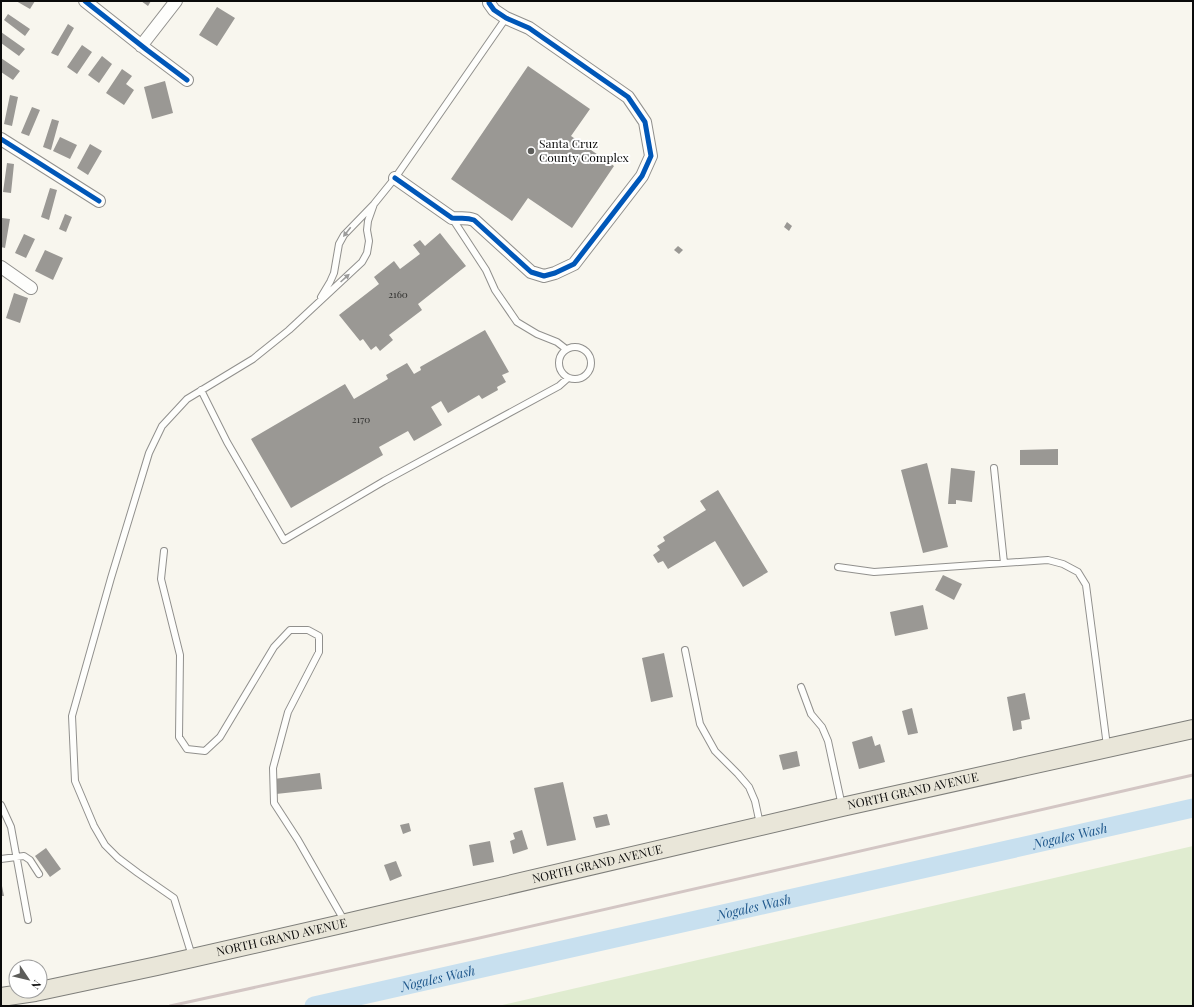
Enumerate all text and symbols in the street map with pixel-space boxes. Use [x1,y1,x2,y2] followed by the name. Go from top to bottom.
[539,135,630,165] place label: Santa Cruz County Complex
[526,146,536,156] marker: Santa Cruz County Complex
[342,227,351,238] one-way arrow
[340,274,350,283] one-way arrow
[388,287,408,301] house number: 2160
[352,412,370,426] house number: 2170
[846,768,980,813] street label: NORTH GRAND AVENUE
[1030,819,1109,852] water label: Nogales Wash
[530,840,664,886] street label: NORTH GRAND AVENUE
[714,890,793,923] water label: Nogales Wash
[215,914,348,959] street label: NORTH GRAND AVENUE
[8,959,48,999] north arrow
[398,961,477,994] water label: Nogales Wash
[28,977,45,993] text: N

